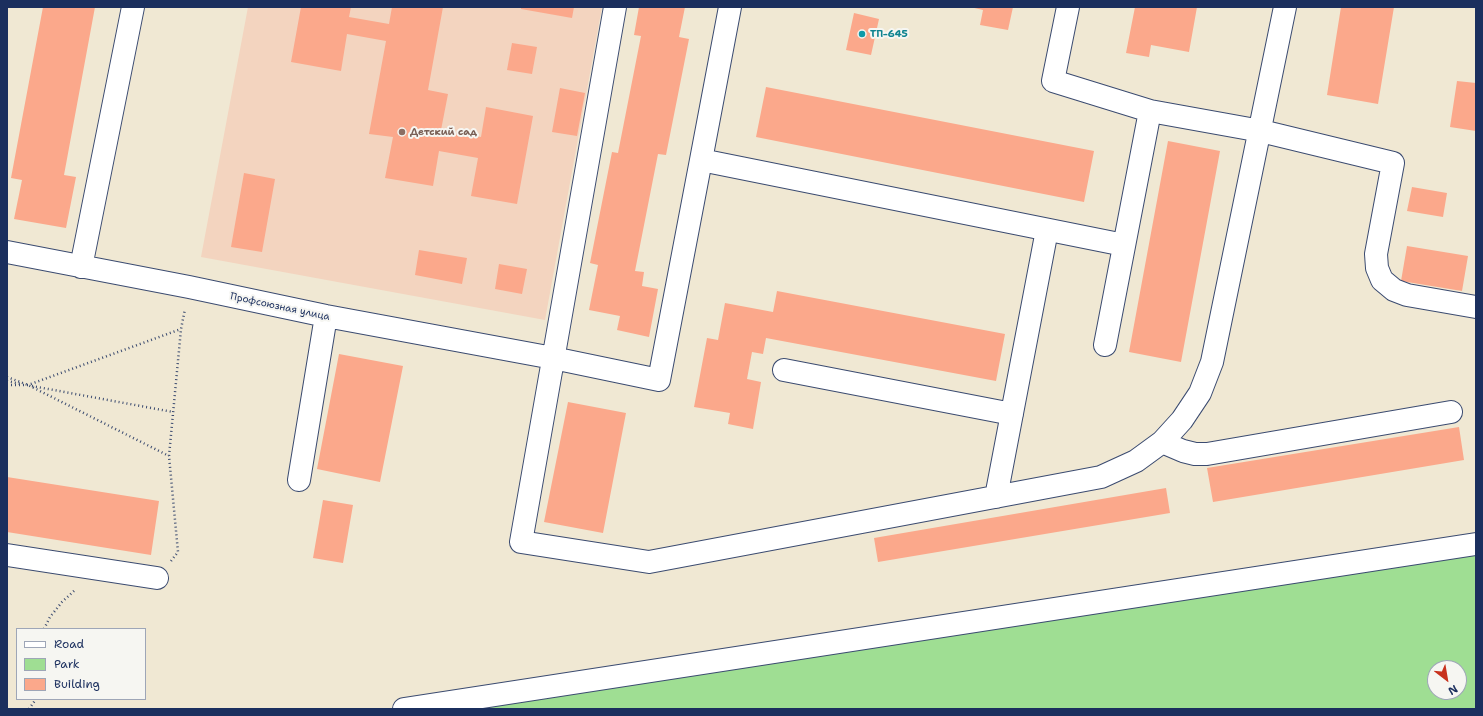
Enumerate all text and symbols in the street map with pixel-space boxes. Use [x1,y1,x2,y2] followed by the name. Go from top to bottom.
[870,28,908,40] place label: ТП-645
[857,29,867,39] marker: ТП-645
[410,126,477,138] place label: Детский сад
[397,127,407,137] marker: Детский сад
[229,291,331,323] street label: Профсоюзная улица
[16,628,146,700] legend
[54,636,84,652] text: Road
[54,656,80,672] text: Park
[1427,660,1467,700] north arrow
[54,676,100,692] text: Building
[1445,681,1461,699] text: N

